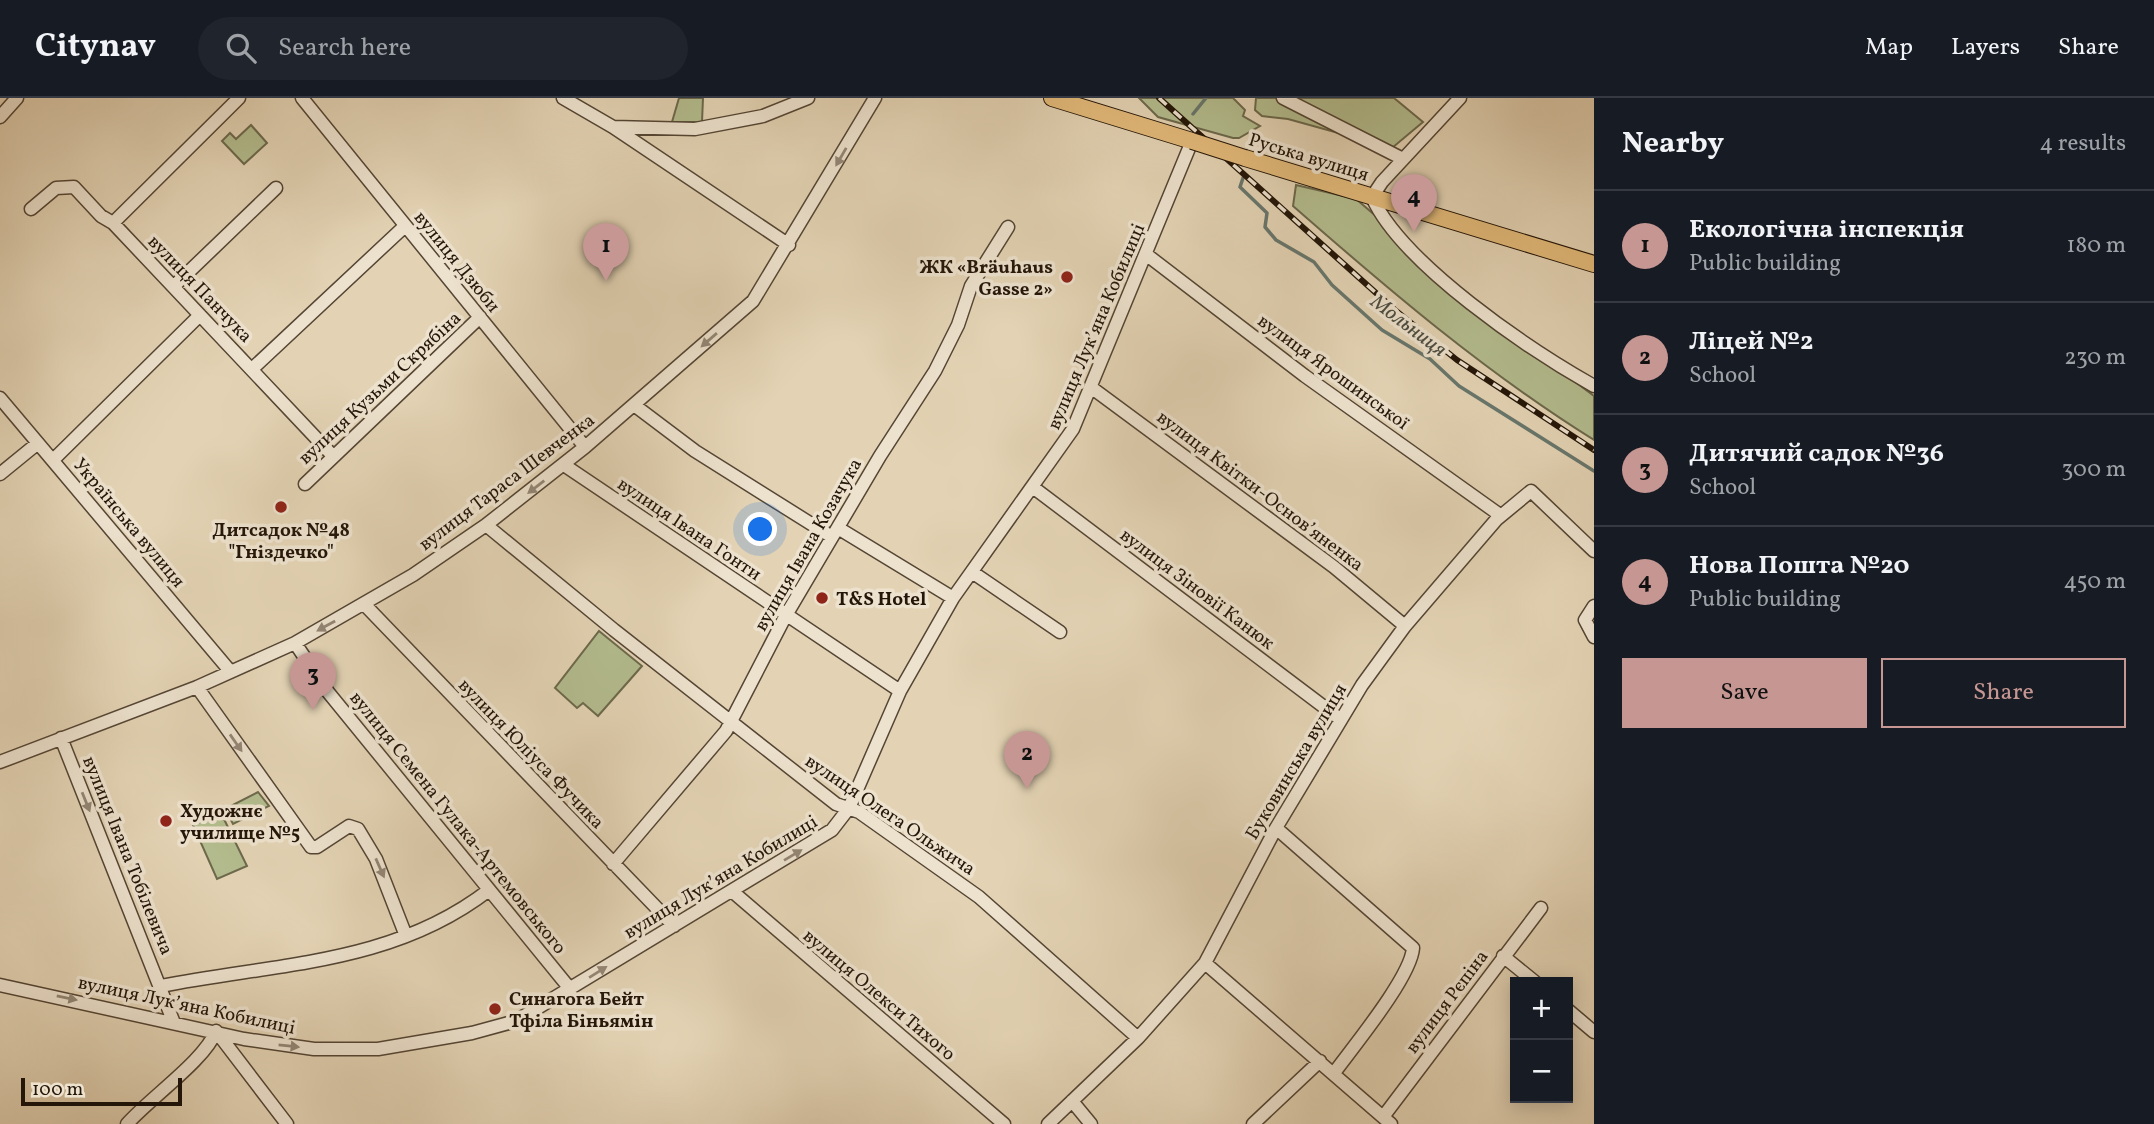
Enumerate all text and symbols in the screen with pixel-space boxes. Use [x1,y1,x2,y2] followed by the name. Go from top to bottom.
[198,17,688,80] search box
[35,25,156,71] text: Citynav
[222,29,260,67] icon: search
[278,30,411,66] text: Search here
[1865,31,1913,65] text: Map
[1951,31,2020,65] text: Layers
[2058,31,2119,65] text: Share
[1622,123,1724,165] text: Nearby
[1245,127,1372,189] street label: Руська вулиця
[2040,128,2126,160] text: 4 results
[835,147,847,166] one-way arrow
[1391,174,1437,232] pin: 4
[407,206,506,319] street label: вулиця Дзюби
[1689,212,1964,248] text: Екологічна інспекція
[1042,219,1152,434] street label: вулиця Лукʼяна Кобилиці
[583,223,629,281] pin: 1
[141,230,258,349] street label: вулиця Панчука
[1640,230,1650,262] text: 1
[2067,230,2126,262] text: 180 m
[1689,248,1841,280] text: Public building
[919,255,1053,303] place label: ЖК «Bräuhaus Gasse 2»
[1059,269,1075,285] marker: ЖК «Bräuhaus Gasse 2»
[1363,287,1452,364] water label: Мольниця
[293,306,467,471] street label: вулиця Кузьми Скрябіна
[1252,309,1414,437] street label: вулиця Ярошинської
[1689,324,1813,360] text: Ліцей №2
[700,332,718,348] one-way arrow
[1639,342,1651,374] text: 2
[2064,342,2126,374] text: 230 m
[1689,360,1756,392] text: School
[1151,405,1369,578] street label: вулиця Квітки-Основʼяненка
[414,408,600,557] street label: вулиця Тараса Шевченка
[1689,436,1944,472] text: Дитячий садок №36
[66,453,191,594] street label: Українська вулиця
[749,454,869,636] street label: вулиця Івана Козачука
[1639,454,1651,486] text: 3
[2062,454,2126,486] text: 300 m
[612,472,766,588] street label: вулиця Івана Гонти
[1689,472,1756,504] text: School
[527,479,545,494] one-way arrow
[273,499,289,515] marker: Дитсадок №48 "Гніздечко"
[743,512,777,546] your location
[212,518,350,566] place label: Дитсадок №48 "Гніздечко"
[1114,523,1279,656] street label: вулиця Зіновії Канюк
[1689,548,1910,584] text: Нова Пошта №20
[1638,566,1652,598] text: 4
[2064,566,2126,598] text: 450 m
[1689,584,1841,616] text: Public building
[836,587,926,613] place label: T&S Hotel
[814,590,830,606] marker: T&S Hotel
[316,620,335,632] one-way arrow
[290,652,336,710] pin: 3
[1622,658,1867,728] button: Save
[1881,658,2126,728] button: Share
[452,673,609,835] street label: вулиця Юліуса Фучика
[1240,679,1354,845] street label: Буковинська вулиця
[343,686,572,960] street label: вулиця Семена Гулака-Артемовського
[1004,731,1050,789] pin: 2
[229,734,243,752] one-way arrow
[800,749,980,882] street label: вулиця Олега Ольжича
[75,753,179,959] street label: вулиця Івана Тобілевича
[81,791,92,812] one-way arrow
[180,799,300,847] place label: Художнє училище №5
[619,809,823,946] street label: вулиця Лукʼяна Кобилиці
[158,813,174,829] marker: Художнє училище №5
[784,849,803,862] one-way arrow
[375,858,386,879] one-way arrow
[797,924,961,1067] street label: вулиця Олекси Тихого
[1400,945,1495,1059] street label: вулиця Рєпіна
[588,966,608,979] one-way arrow
[75,970,298,1042] street label: вулиця Лукʼяна Кобилиці
[1510,977,1573,1103] map controls
[1510,977,1573,1040] button: +
[509,987,653,1035] place label: Синагога Бейт Тфіла Біньямін
[56,993,78,1004] one-way arrow
[487,1001,503,1017] marker: Синагога Бейт Тфіла Біньямін
[1510,1040,1573,1103] button: −
[278,1041,300,1052] one-way arrow
[21,1075,182,1107] scale bar
[32,1077,83,1103] text: 100 m

